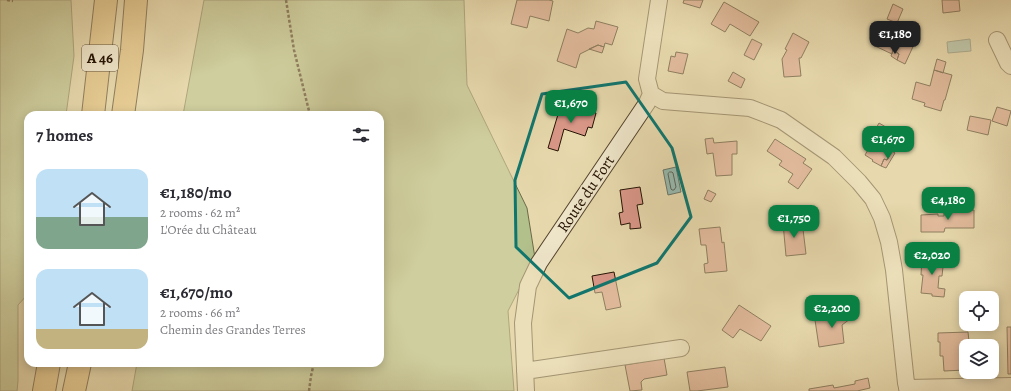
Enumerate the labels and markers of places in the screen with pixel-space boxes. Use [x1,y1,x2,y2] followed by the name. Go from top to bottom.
[862,21,928,55] pin: €1,180
[538,90,604,124] pin: €1,670
[855,126,921,160] pin: €1,670
[915,187,981,221] pin: €4,180
[761,205,827,239] pin: €1,750
[899,242,965,276] pin: €2,020
[799,295,865,329] pin: €2,200

